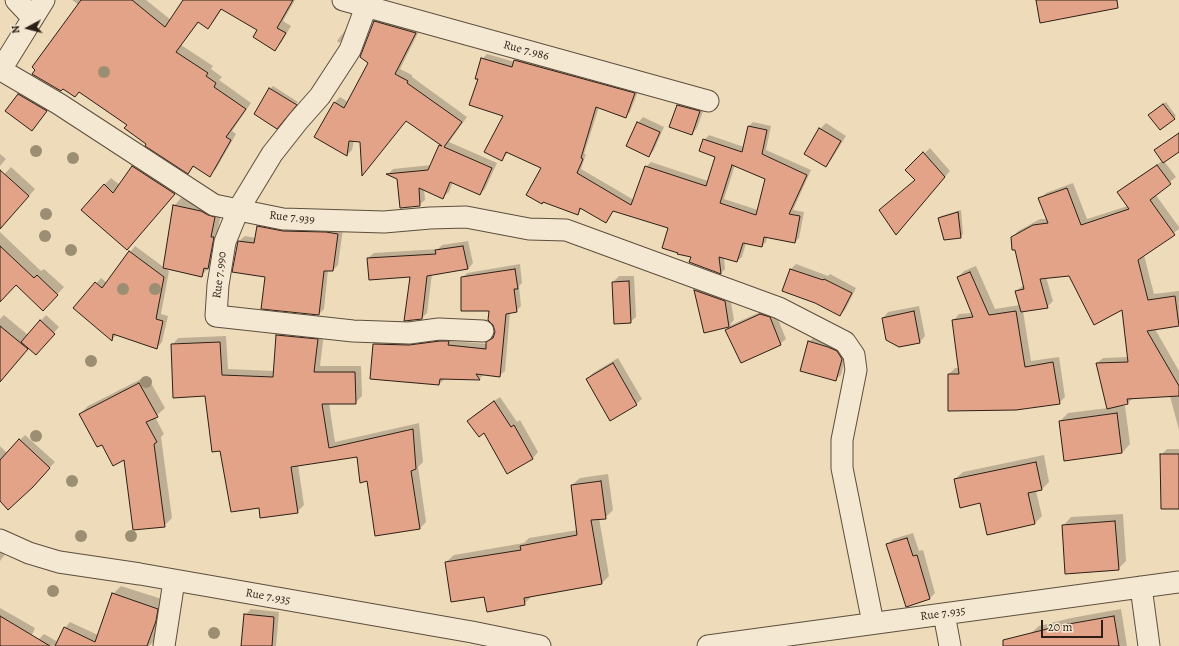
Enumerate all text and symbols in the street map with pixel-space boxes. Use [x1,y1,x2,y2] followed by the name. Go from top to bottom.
[8,8,48,48] north arrow
[8,25,24,34] text: N
[502,38,550,64] street label: Rue 7.986
[268,208,316,228] street label: Rue 7.939
[210,251,230,299] street label: Rue 7.990
[244,586,292,608] street label: Rue 7.935
[919,604,967,624] street label: Rue 7.935
[1043,612,1105,638] scale bar
[1048,619,1072,635] text: 20 m

